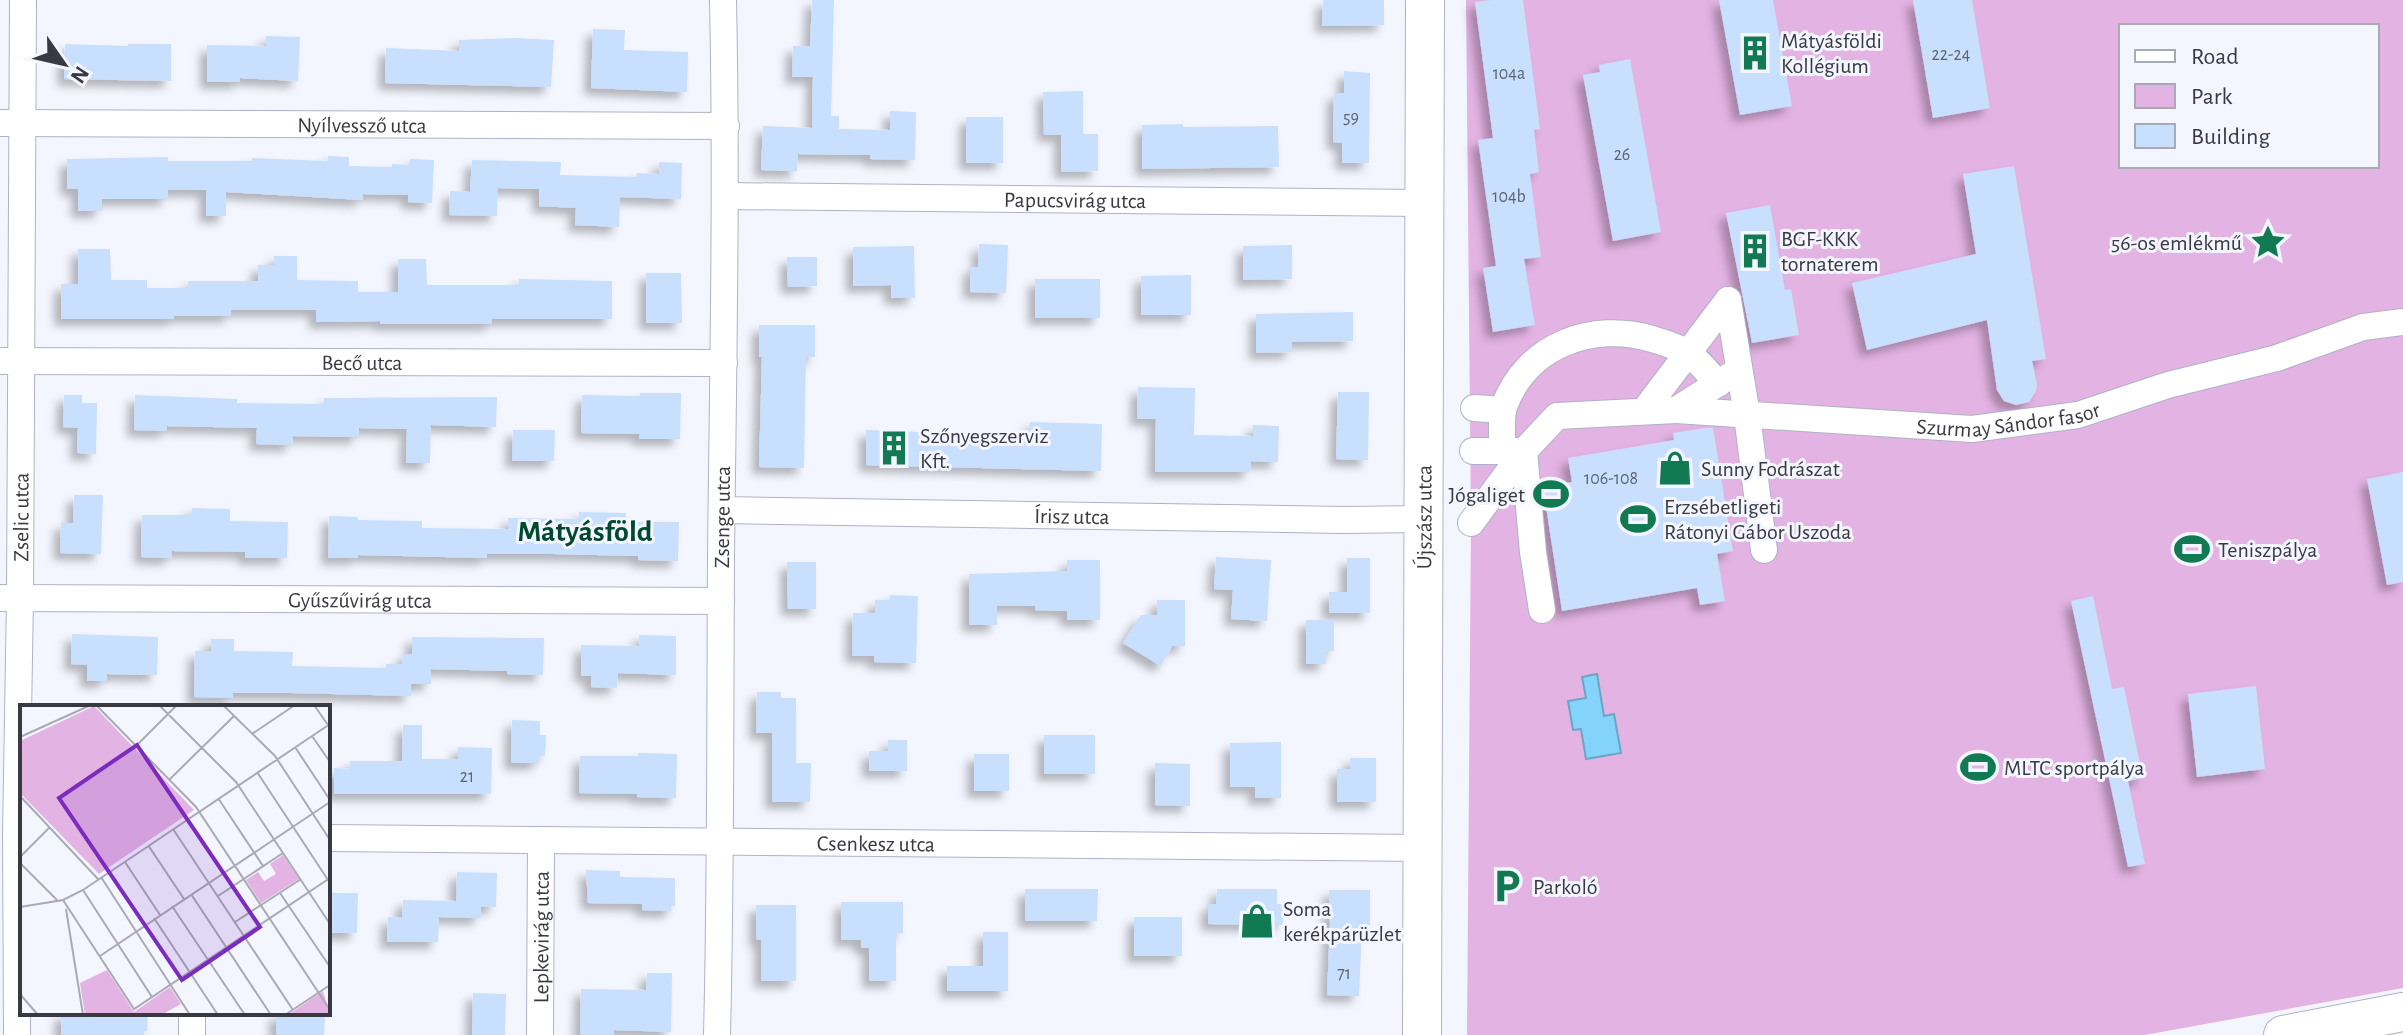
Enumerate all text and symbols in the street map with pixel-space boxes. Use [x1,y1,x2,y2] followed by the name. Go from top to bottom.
[24,24,104,104] north arrow
[2119,24,2379,168] legend
[1781,30,1882,77] place label: Mátyásföldi Kollégium
[1736,34,1774,72] building icon: Mátyásföldi Kollégium
[2191,45,2239,69] text: Road
[1932,46,1971,64] house number: 22-24
[66,62,93,87] text: N
[1493,65,1525,83] house number: 104a
[2191,85,2232,109] text: Park
[1343,109,1359,127] house number: 59
[297,114,427,137] street label: Nyílvessző utca
[2191,125,2270,149] text: Building
[1614,146,1630,164] house number: 26
[1492,188,1526,206] house number: 104b
[1004,189,1146,212] street label: Papucsvirág utca
[2249,223,2287,261] place icon: 56-os emlékmű
[1781,228,1879,275] place label: BGF-KKK tornaterem
[1736,232,1774,270] building icon: BGF-KKK tornaterem
[2111,232,2242,254] place label: 56-os emlékmű
[321,352,403,374] street label: Becő utca
[1916,399,2103,441] street label: Szurmay Sándor fasor
[920,425,1048,472] place label: Szőnyegszerviz Kft.
[875,429,913,467] building icon: Szőnyegszerviz Kft.
[1656,449,1694,487] shop icon: Sunny Fodrászat
[1701,458,1840,480] place label: Sunny Fodrászat
[1412,465,1436,569] street label: Újszász utca
[711,466,734,568] street label: Zsenge utca
[1584,470,1638,488] house number: 106-108
[10,472,33,562] street label: Zselic utca
[1532,475,1570,513] sports icon: Jógaliget
[1449,484,1525,506] place label: Jógaliget
[1664,496,1851,543] place label: Erzsébetligeti Rátonyi Gábor Uszoda
[1619,500,1657,538] sports icon: Erzsébetligeti Rátonyi Gábor Uszoda
[1034,504,1110,528] street label: Írisz utca
[517,517,653,547] district label: Mátyásföld
[2173,530,2211,568] sports icon: Teniszpálya
[2218,539,2317,561] place label: Teniszpálya
[288,589,432,612] street label: Gyűszűvirág utca
[20,705,330,1015] inset map
[1959,748,1997,786] sports icon: MLTC sportpálya
[2004,757,2144,779] place label: MLTC sportpálya
[460,768,474,786] house number: 21
[817,832,935,856] street label: Csenkesz utca
[1488,867,1526,905] parking icon: Parkoló
[530,871,553,1003] street label: Lepkevirág utca
[1533,876,1598,898] place label: Parkoló
[1283,898,1401,945] place label: Soma kerékpárüzlet
[1238,902,1276,940] shop icon: Soma kerékpárüzlet
[1337,965,1351,983] house number: 71

